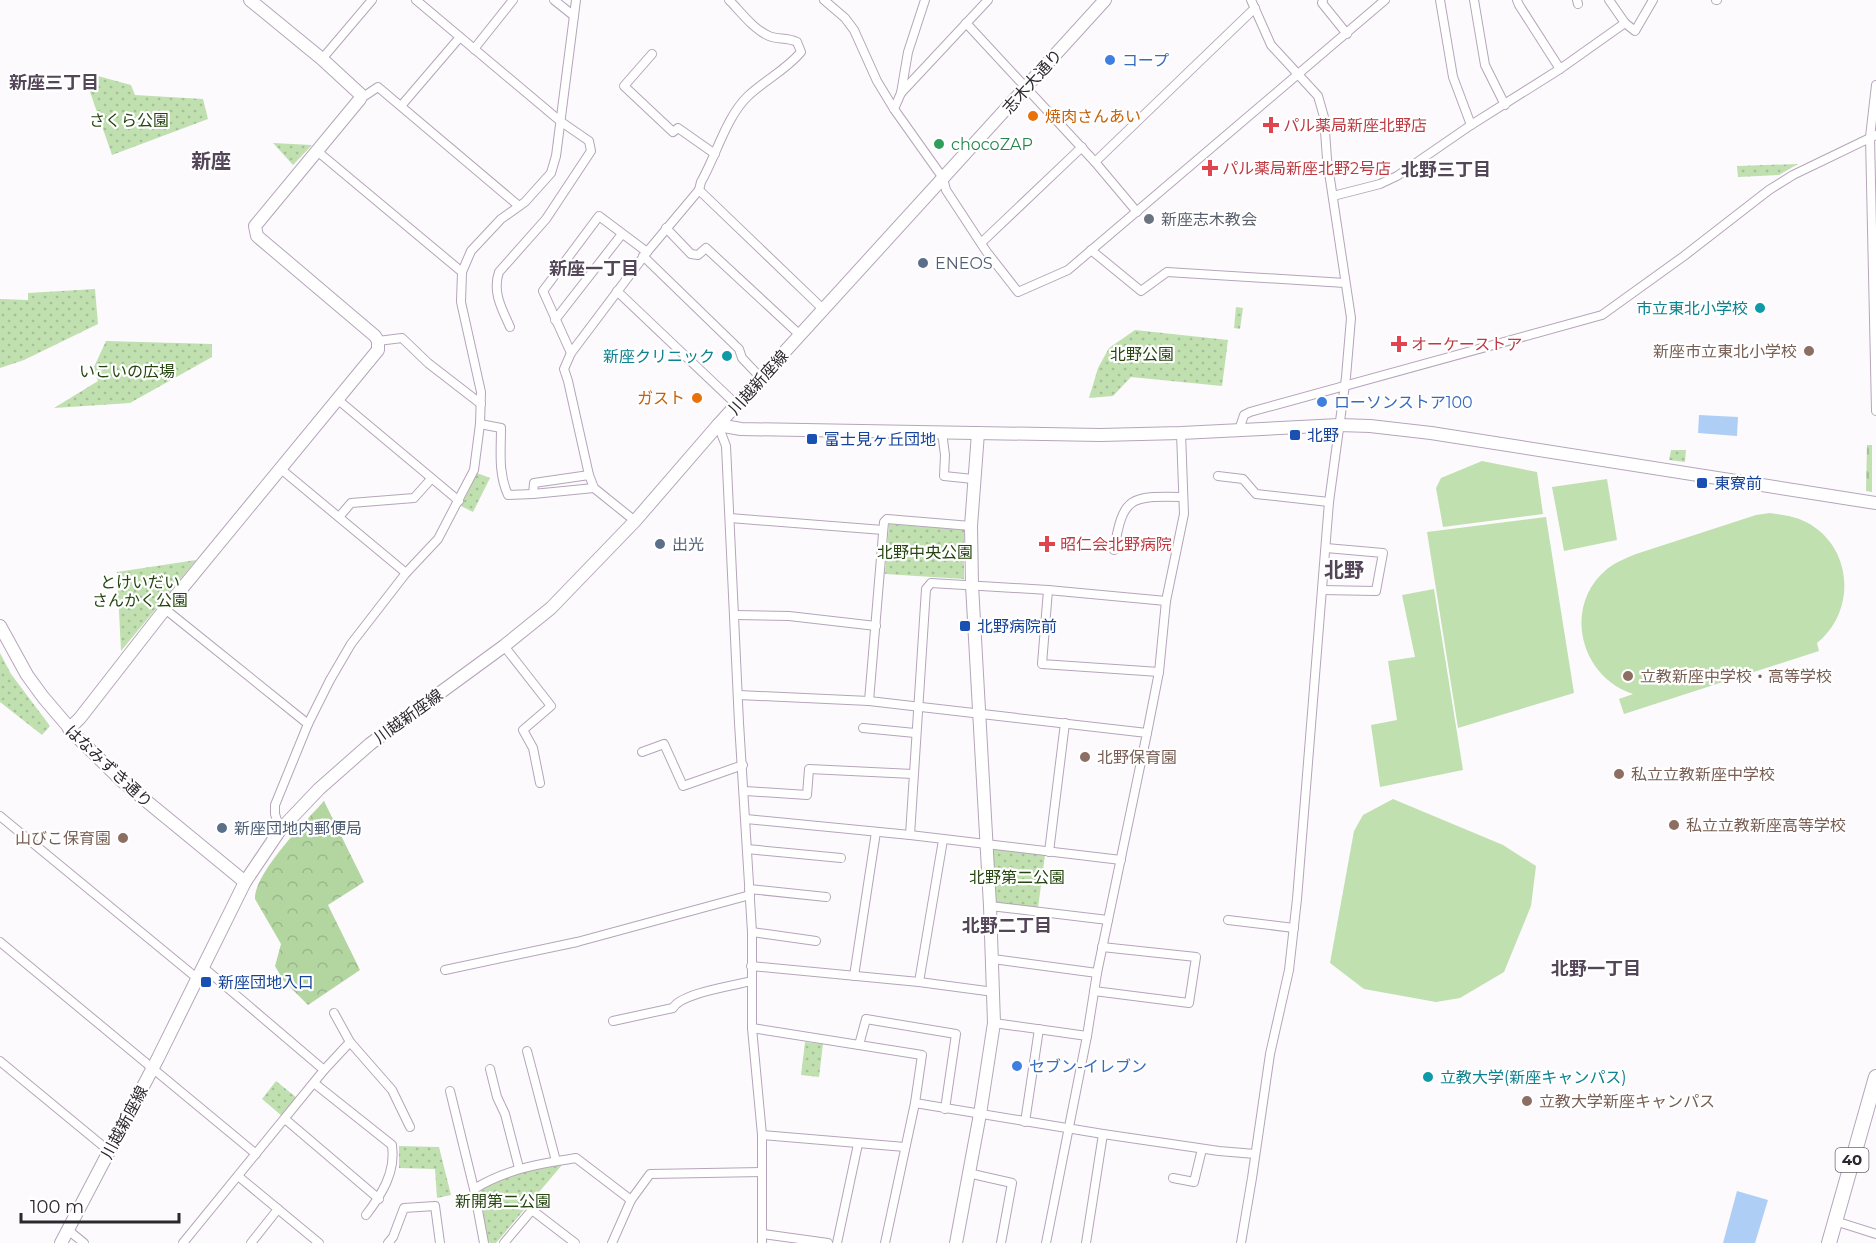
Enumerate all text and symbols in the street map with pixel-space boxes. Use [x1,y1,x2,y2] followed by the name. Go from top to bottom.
[999,45,1066,117] street label: 志木大通り
[1122,51,1169,70] place label: コープ
[1103,53,1117,67] marker: コープ
[9,72,99,94] district label: 新座三丁目
[1045,107,1141,126] place label: 焼肉さんあい
[1026,109,1040,123] marker: 焼肉さんあい
[89,111,169,130] park label: さくら公園
[1283,116,1427,135] place label: パル薬局新座北野店
[1264,118,1278,132] marker: パル薬局新座北野店
[951,135,1033,154] place label: chocoZAP
[932,137,946,151] marker: chocoZAP
[191,149,231,173] district label: 新座
[1222,159,1391,178] place label: パル薬局新座北野2号店
[1401,159,1491,181] district label: 北野三丁目
[1203,161,1217,175] marker: パル薬局新座北野2号店
[1161,210,1257,229] place label: 新座志木教会
[1142,212,1156,226] marker: 新座志木教会
[935,254,993,273] place label: ENEOS
[916,256,930,270] marker: ENEOS
[549,258,639,280] district label: 新座一丁目
[1636,299,1748,318] place label: 市立東北小学校
[1753,301,1767,315] marker: 市立東北小学校
[1411,335,1522,354] place label: オーケーストア
[1392,337,1406,351] marker: オーケーストア
[1653,342,1797,361] place label: 新座市立東北小学校
[1802,344,1816,358] marker: 新座市立東北小学校
[1110,345,1174,364] park label: 北野公園
[725,346,792,418] street label: 川越新座線
[603,347,715,366] place label: 新座クリニック
[720,349,734,363] marker: 新座クリニック
[79,362,175,381] park label: いこいの広場
[637,389,685,408] place label: ガスト
[690,391,704,405] marker: ガスト
[1334,393,1473,412] place label: ローソンストア100
[1315,395,1329,409] marker: ローソンストア100
[1307,426,1339,445] place label: 北野
[1288,428,1302,442] marker: 北野
[824,430,936,449] place label: 富士見ヶ丘団地
[805,432,819,446] marker: 富士見ヶ丘団地
[1714,474,1762,493] place label: 東寮前
[1695,476,1709,490] marker: 東寮前
[672,535,704,554] place label: 出光
[1038,535,1056,553] marker: 昭仁会北野病院
[1060,535,1172,554] place label: 昭仁会北野病院
[653,537,667,551] marker: 出光
[877,543,973,562] park label: 北野中央公園
[1324,558,1364,582] district label: 北野
[92,573,188,610] park label: とけいだい さんかく公園
[977,617,1057,636] place label: 北野病院前
[958,619,972,633] marker: 北野病院前
[1640,667,1832,686] place label: 立教新座中学校・高等学校
[1621,669,1635,683] marker: 立教新座中学校・高等学校
[370,685,446,748] street label: 川越新座線
[61,721,156,812] street label: はなみずき通り
[1097,748,1177,767] place label: 北野保育園
[1078,750,1092,764] marker: 北野保育園
[1631,765,1775,784] place label: 私立立教新座中学校
[1612,767,1626,781] marker: 私立立教新座中学校
[1686,816,1846,835] place label: 私立立教新座高等学校
[1667,818,1681,832] marker: 私立立教新座高等学校
[234,819,362,838] place label: 新座団地内郵便局
[215,821,229,835] marker: 新座団地内郵便局
[15,829,111,848] place label: 山びこ保育園
[116,831,130,845] marker: 山びこ保育園
[969,868,1065,887] park label: 北野第二公園
[962,915,1052,937] district label: 北野二丁目
[1551,958,1641,980] district label: 北野一丁目
[218,973,314,992] place label: 新座団地入口
[199,975,213,989] marker: 新座団地入口
[1029,1057,1147,1076] place label: セブン-イレブン
[1010,1059,1024,1073] marker: セブン-イレブン
[1440,1068,1627,1087] place label: 立教大学(新座キャンパス)
[1421,1070,1435,1084] marker: 立教大学(新座キャンパス)
[97,1082,152,1162] street label: 川越新座線
[1539,1092,1715,1111] place label: 立教大学新座キャンパス
[1520,1094,1534,1108] marker: 立教大学新座キャンパス
[1836,1148,1868,1172] road number: 40
[21,1186,178,1224] scale bar
[455,1192,551,1211] park label: 新開第二公園
[30,1196,84,1218] text: 100 m

